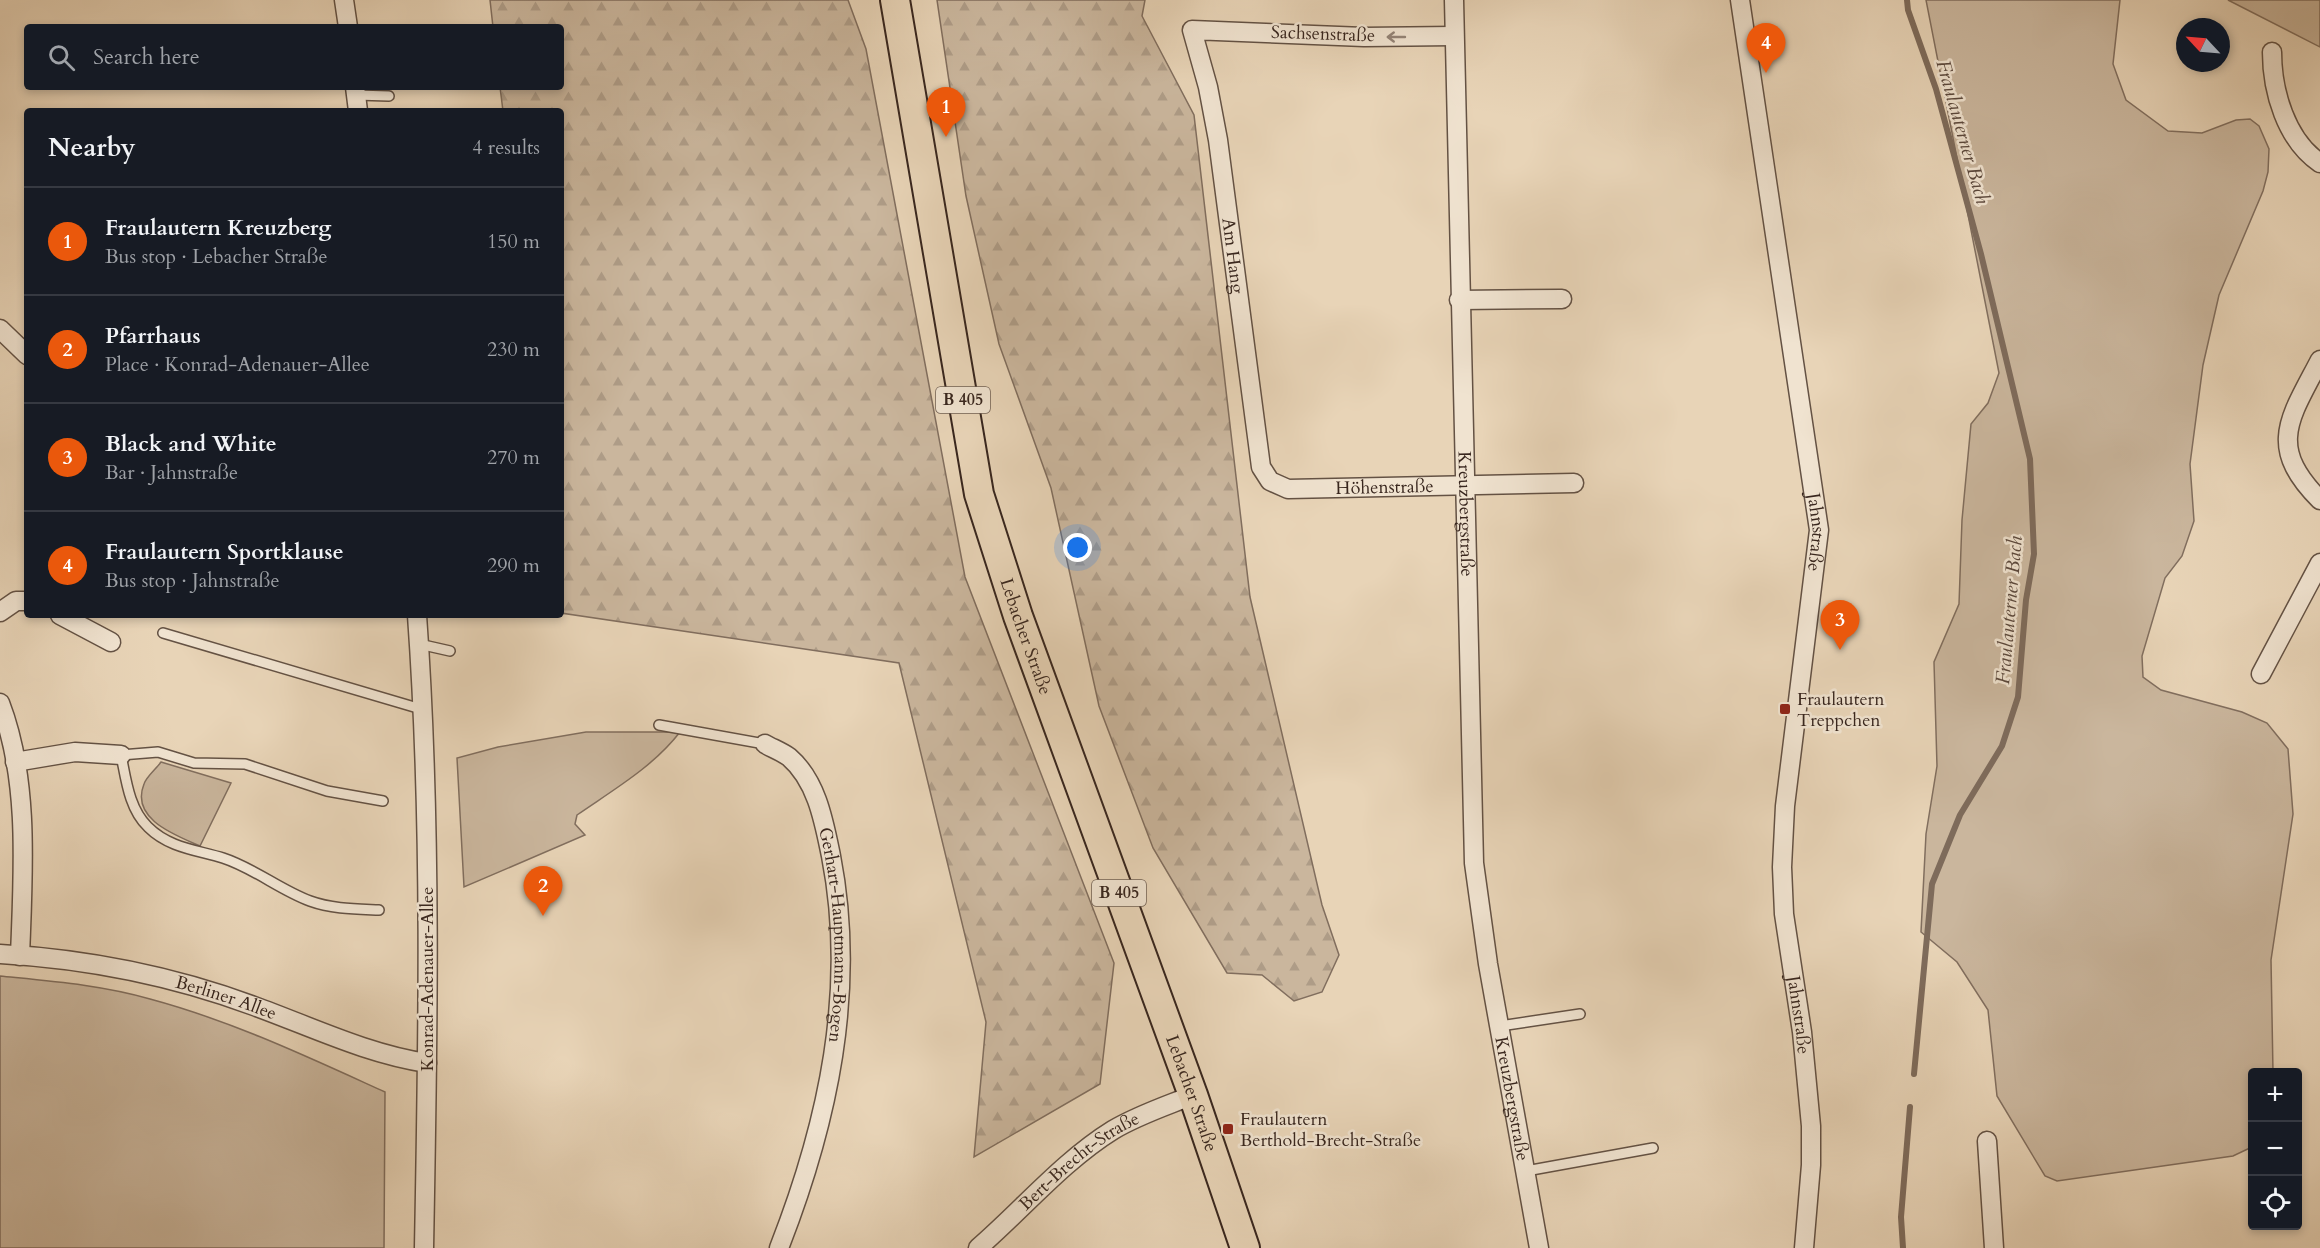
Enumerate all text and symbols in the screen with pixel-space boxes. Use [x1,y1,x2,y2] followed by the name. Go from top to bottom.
[2176,18,2230,72] north arrow
[1270,20,1376,48] street label: Sachsenstraße
[1746,23,1786,73] pin: 4
[24,24,564,90] search box
[1386,31,1406,43] one-way arrow
[45,41,78,74] icon: search
[93,42,200,72] text: Search here
[1930,57,1997,208] water label: Fraulauterner Bach
[926,88,966,137] pin: 1
[48,130,136,165] text: Nearby
[472,134,540,161] text: 4 results
[105,213,331,243] text: Fraulautern Kreuzberg
[1216,216,1251,296] street label: Am Hang
[62,228,73,255] text: 1
[487,228,540,255] text: 150 m
[105,243,328,270] text: Bus stop · Lebacher Straße
[105,321,201,351] text: Pfarrhaus
[62,336,73,363] text: 2
[487,336,540,363] text: 230 m
[105,351,370,378] text: Place · Konrad-Adenauer-Allee
[936,387,990,413] road number: B 405
[105,429,277,459] text: Black and White
[62,444,73,471] text: 3
[487,444,540,471] text: 270 m
[1452,451,1480,577] street label: Kreuzbergstraße
[105,459,238,486] text: Bar · Jahnstraße
[1335,473,1434,501] street label: Höhenstraße
[1801,488,1832,573] street label: Jahnstraße
[1063,533,1092,562] your location
[1989,534,2029,685] water label: Fraulauterner Bach
[105,537,344,567] text: Fraulautern Sportklause
[62,552,73,579] text: 4
[487,552,540,579] text: 290 m
[105,567,280,594] text: Bus stop · Jahnstraße
[994,575,1058,698] street label: Lebacher Straße
[1820,600,1860,650] pin: 3
[1797,687,1885,733] place label: Fraulautern Treppchen
[1778,702,1792,716] marker: Fraulautern Treppchen
[813,825,853,1045] street label: Gerhart-Hauptmann-Bogen
[524,866,562,916] pin: 2
[1092,880,1146,906] road number: B 405
[415,887,440,1071] street label: Konrad-Adenauer-Allee
[173,969,280,1026] street label: Berliner Allee
[1781,971,1817,1055] street label: Jahnstraße
[1160,1031,1224,1155] street label: Lebacher Straße
[1489,1035,1536,1163] street label: Kreuzbergstraße
[2248,1068,2302,1230] map controls
[2248,1068,2302,1122] button: +
[1013,1106,1143,1216] street label: Bert-Brecht-Straße
[1240,1107,1421,1153] place label: Fraulautern Berthold-Brecht-Straße
[1221,1122,1235,1136] marker: Fraulautern Berthold-Brecht-Straße
[2248,1122,2302,1176] button: −
[2248,1176,2302,1230] button: locate

